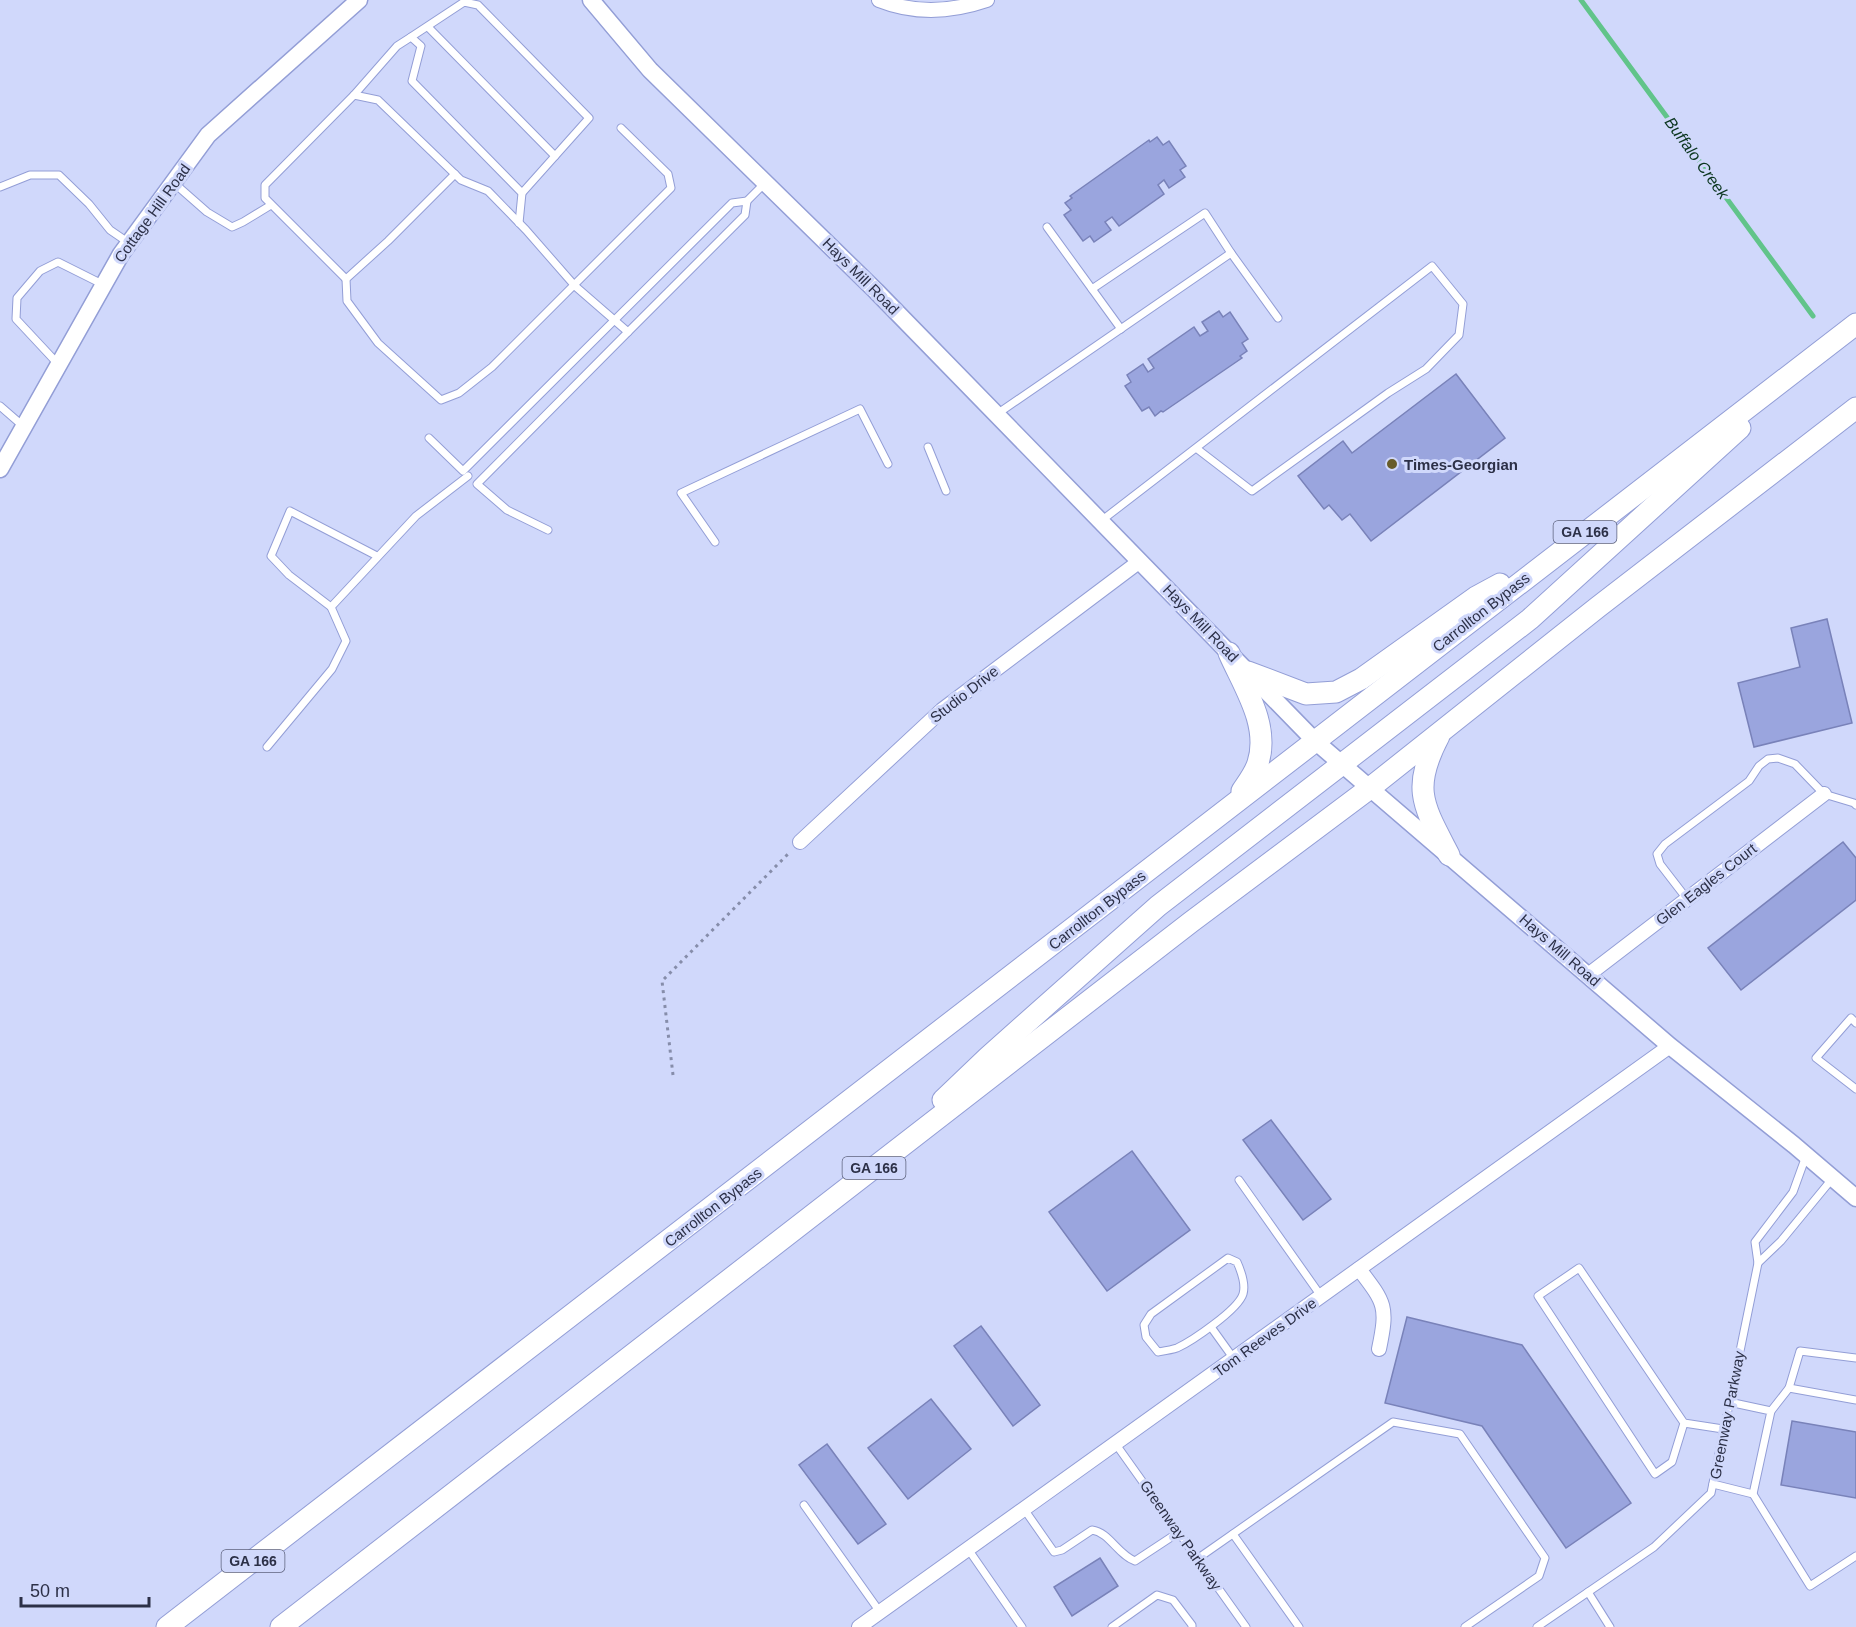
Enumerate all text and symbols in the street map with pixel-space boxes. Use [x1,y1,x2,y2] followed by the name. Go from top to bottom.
[1662,114,1733,203] water label: Buffalo Creek
[111,160,193,266] street label: Cottage Hill Road
[819,234,903,318] street label: Hays Mill Road
[1404,456,1518,473] place label: Times-Georgian
[1385,457,1399,471] marker: Times-Georgian
[1554,521,1616,543] road number: GA 166
[1429,569,1533,655] street label: Carrollton Bypass
[1160,581,1242,665] street label: Hays Mill Road
[927,662,1001,726] street label: Studio Drive
[1652,839,1760,928] street label: Glen Eagles Court
[1045,867,1149,953] street label: Carrollton Bypass
[1516,910,1604,990] street label: Hays Mill Road
[842,1157,906,1179] road number: GA 166
[661,1164,765,1250] street label: Carrollton Bypass
[1210,1294,1320,1380] street label: Tom Reeves Drive
[1706,1349,1748,1480] street label: Greenway Parkway
[1137,1477,1226,1594] street label: Greenway Parkway
[222,1550,284,1572] road number: GA 166
[21,1570,148,1608] scale bar
[30,1581,70,1601] text: 50 m

